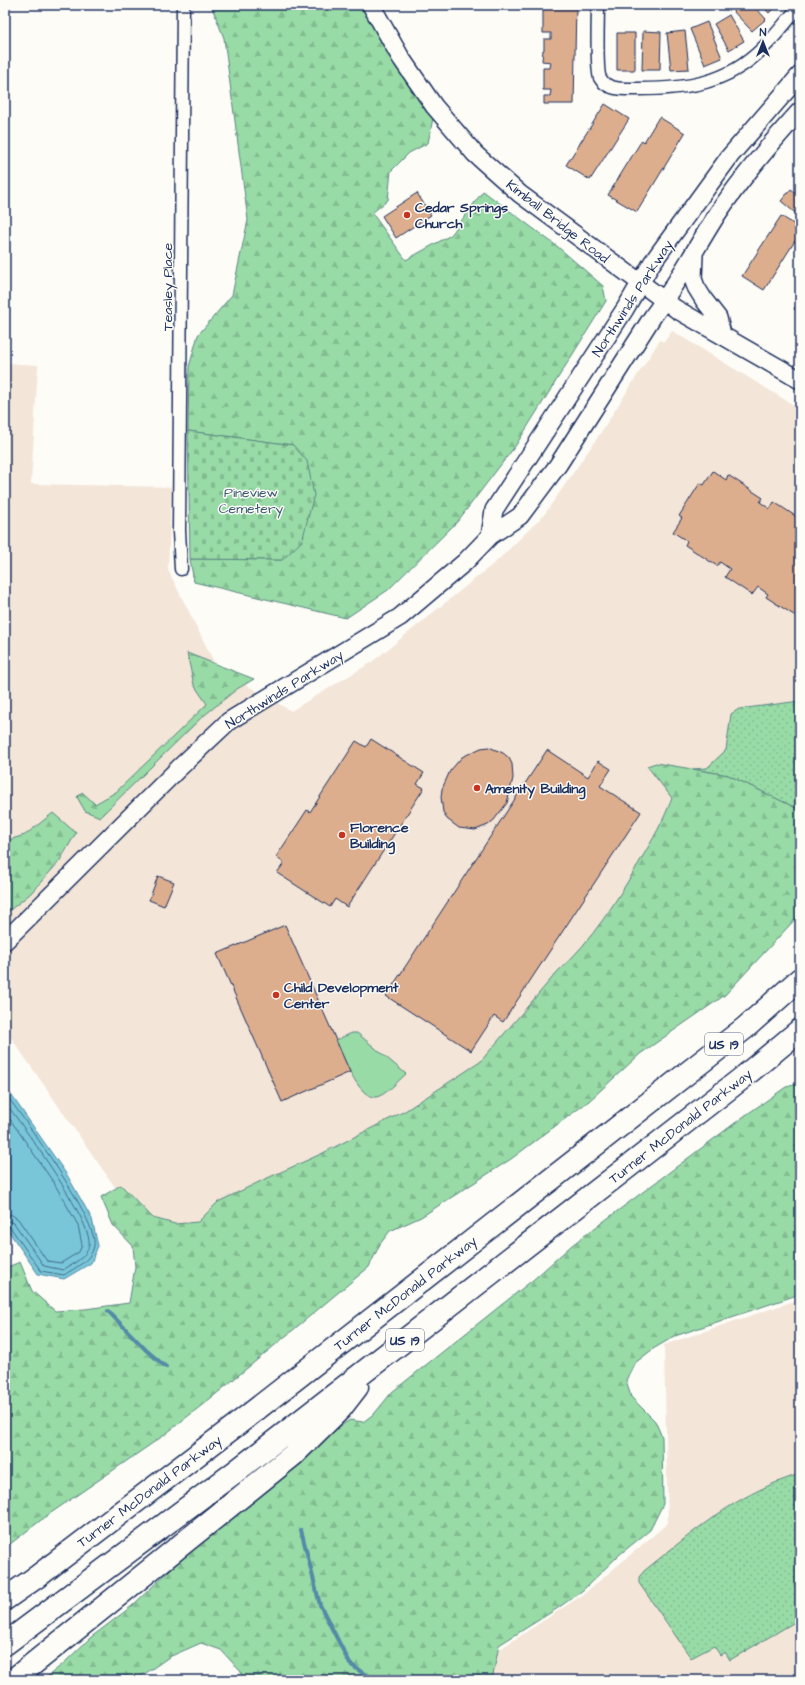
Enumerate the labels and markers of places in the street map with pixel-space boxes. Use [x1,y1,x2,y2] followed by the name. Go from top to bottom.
[415,198,508,234] place label: Cedar Springs Church
[402,210,412,220] marker: Cedar Springs Church
[485,779,586,800] place label: Amenity Building
[472,783,482,793] marker: Amenity Building
[350,818,409,855] place label: Florence Building
[337,830,347,840] marker: Florence Building
[284,978,399,1014] place label: Child Development Center
[271,990,281,1000] marker: Child Development Center

